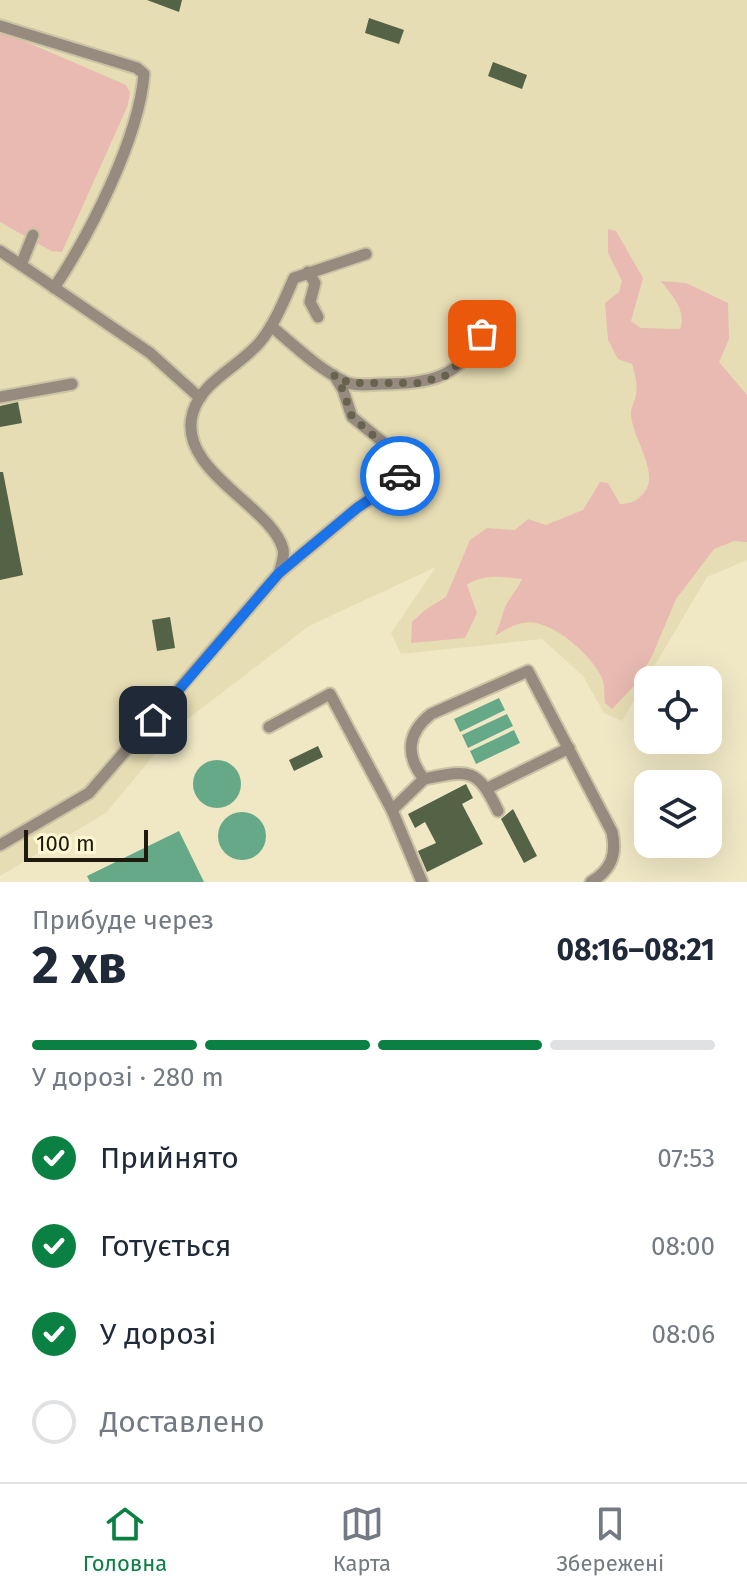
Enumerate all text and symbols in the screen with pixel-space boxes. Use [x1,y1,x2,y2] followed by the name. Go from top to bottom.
[448,300,516,368] pin
[460,312,504,356] icon: bag
[360,436,440,516] courier
[378,454,422,498] icon: car
[634,666,722,858] map controls
[634,666,722,754] button: locate
[119,686,187,754] pin
[131,698,175,742] icon: home
[634,770,722,858] button: layers
[24,826,148,862] scale bar
[36,830,95,857] text: 100 m
[32,905,214,936] text: Прибуде через
[556,932,715,968] text: 08:16–08:21
[32,934,127,997] text: 2 хв
[32,1062,224,1093] text: У дорозі · 280 m
[32,1136,76,1180] icon: check
[100,1140,239,1176] text: Прийнято
[657,1143,715,1174] text: 07:53
[32,1224,76,1268] icon: check
[100,1228,232,1264] text: Готується
[651,1231,715,1262] text: 08:00
[32,1312,76,1356] icon: check
[100,1316,216,1352] text: У дорозі
[652,1319,715,1350] text: 08:06
[100,1404,264,1440] text: Доставлено
[83,1502,167,1577] tab: Головна
[333,1502,391,1577] tab: Карта
[556,1502,664,1577] tab: Збережені

